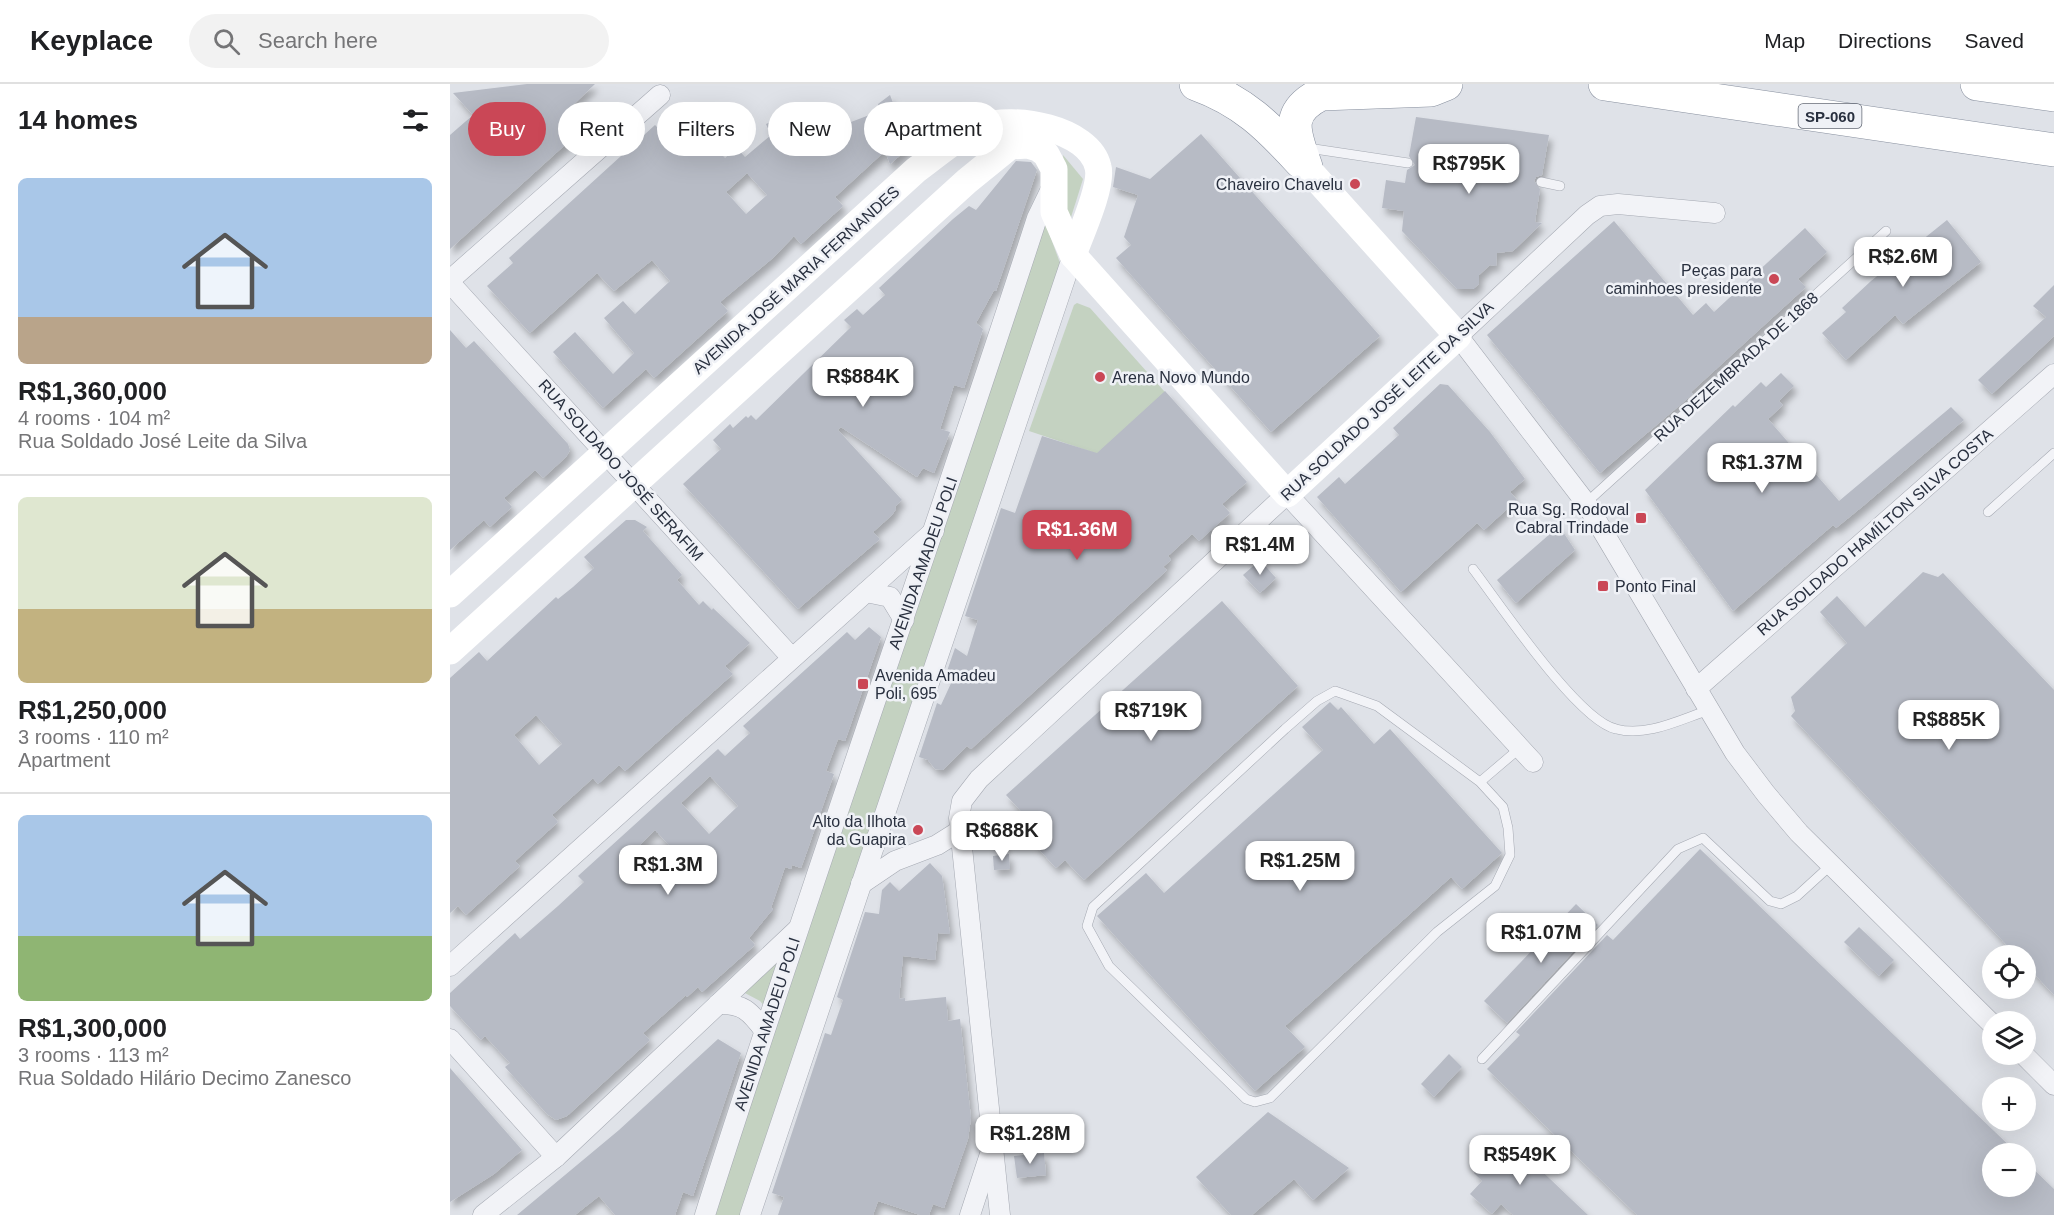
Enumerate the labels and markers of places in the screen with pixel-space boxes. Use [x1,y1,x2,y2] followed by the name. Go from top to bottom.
[1420,144,1518,195] pin: R$795K
[1216,176,1343,193] place label: Chaveiro Chavelu
[1348,177,1362,191] marker: Chaveiro Chavelu
[1854,237,1952,288] pin: R$2.6M
[1605,262,1762,297] place label: Peças para caminhoes presidente
[1767,272,1781,286] marker: Peças para caminhoes presidente
[814,357,912,408] pin: R$884K
[1112,369,1250,386] place label: Arena Novo Mundo
[1093,370,1107,384] marker: Arena Novo Mundo
[1707,443,1817,494] pin: R$1.37M
[1508,501,1629,536] place label: Rua Sg. Rodoval Cabral Trindade
[1022,510,1132,561] pin: R$1.36M
[1634,511,1648,525] marker: Rua Sg. Rodoval Cabral Trindade
[1211,525,1309,576] pin: R$1.4M
[1615,578,1696,595] place label: Ponto Final
[1596,579,1610,593] marker: Ponto Final
[875,667,996,702] place label: Avenida Amadeu Poli, 695
[856,677,870,691] marker: Avenida Amadeu Poli, 695
[1102,691,1200,742] pin: R$719K
[1900,700,1998,751] pin: R$885K
[953,811,1051,862] pin: R$688K
[813,813,906,848] place label: Alto da Ilhota da Guapira
[911,823,925,837] marker: Alto da Ilhota da Guapira
[1245,841,1355,892] pin: R$1.25M
[619,845,717,896] pin: R$1.3M
[1486,913,1596,964] pin: R$1.07M
[975,1114,1085,1165] pin: R$1.28M
[1471,1135,1569,1186] pin: R$549K

